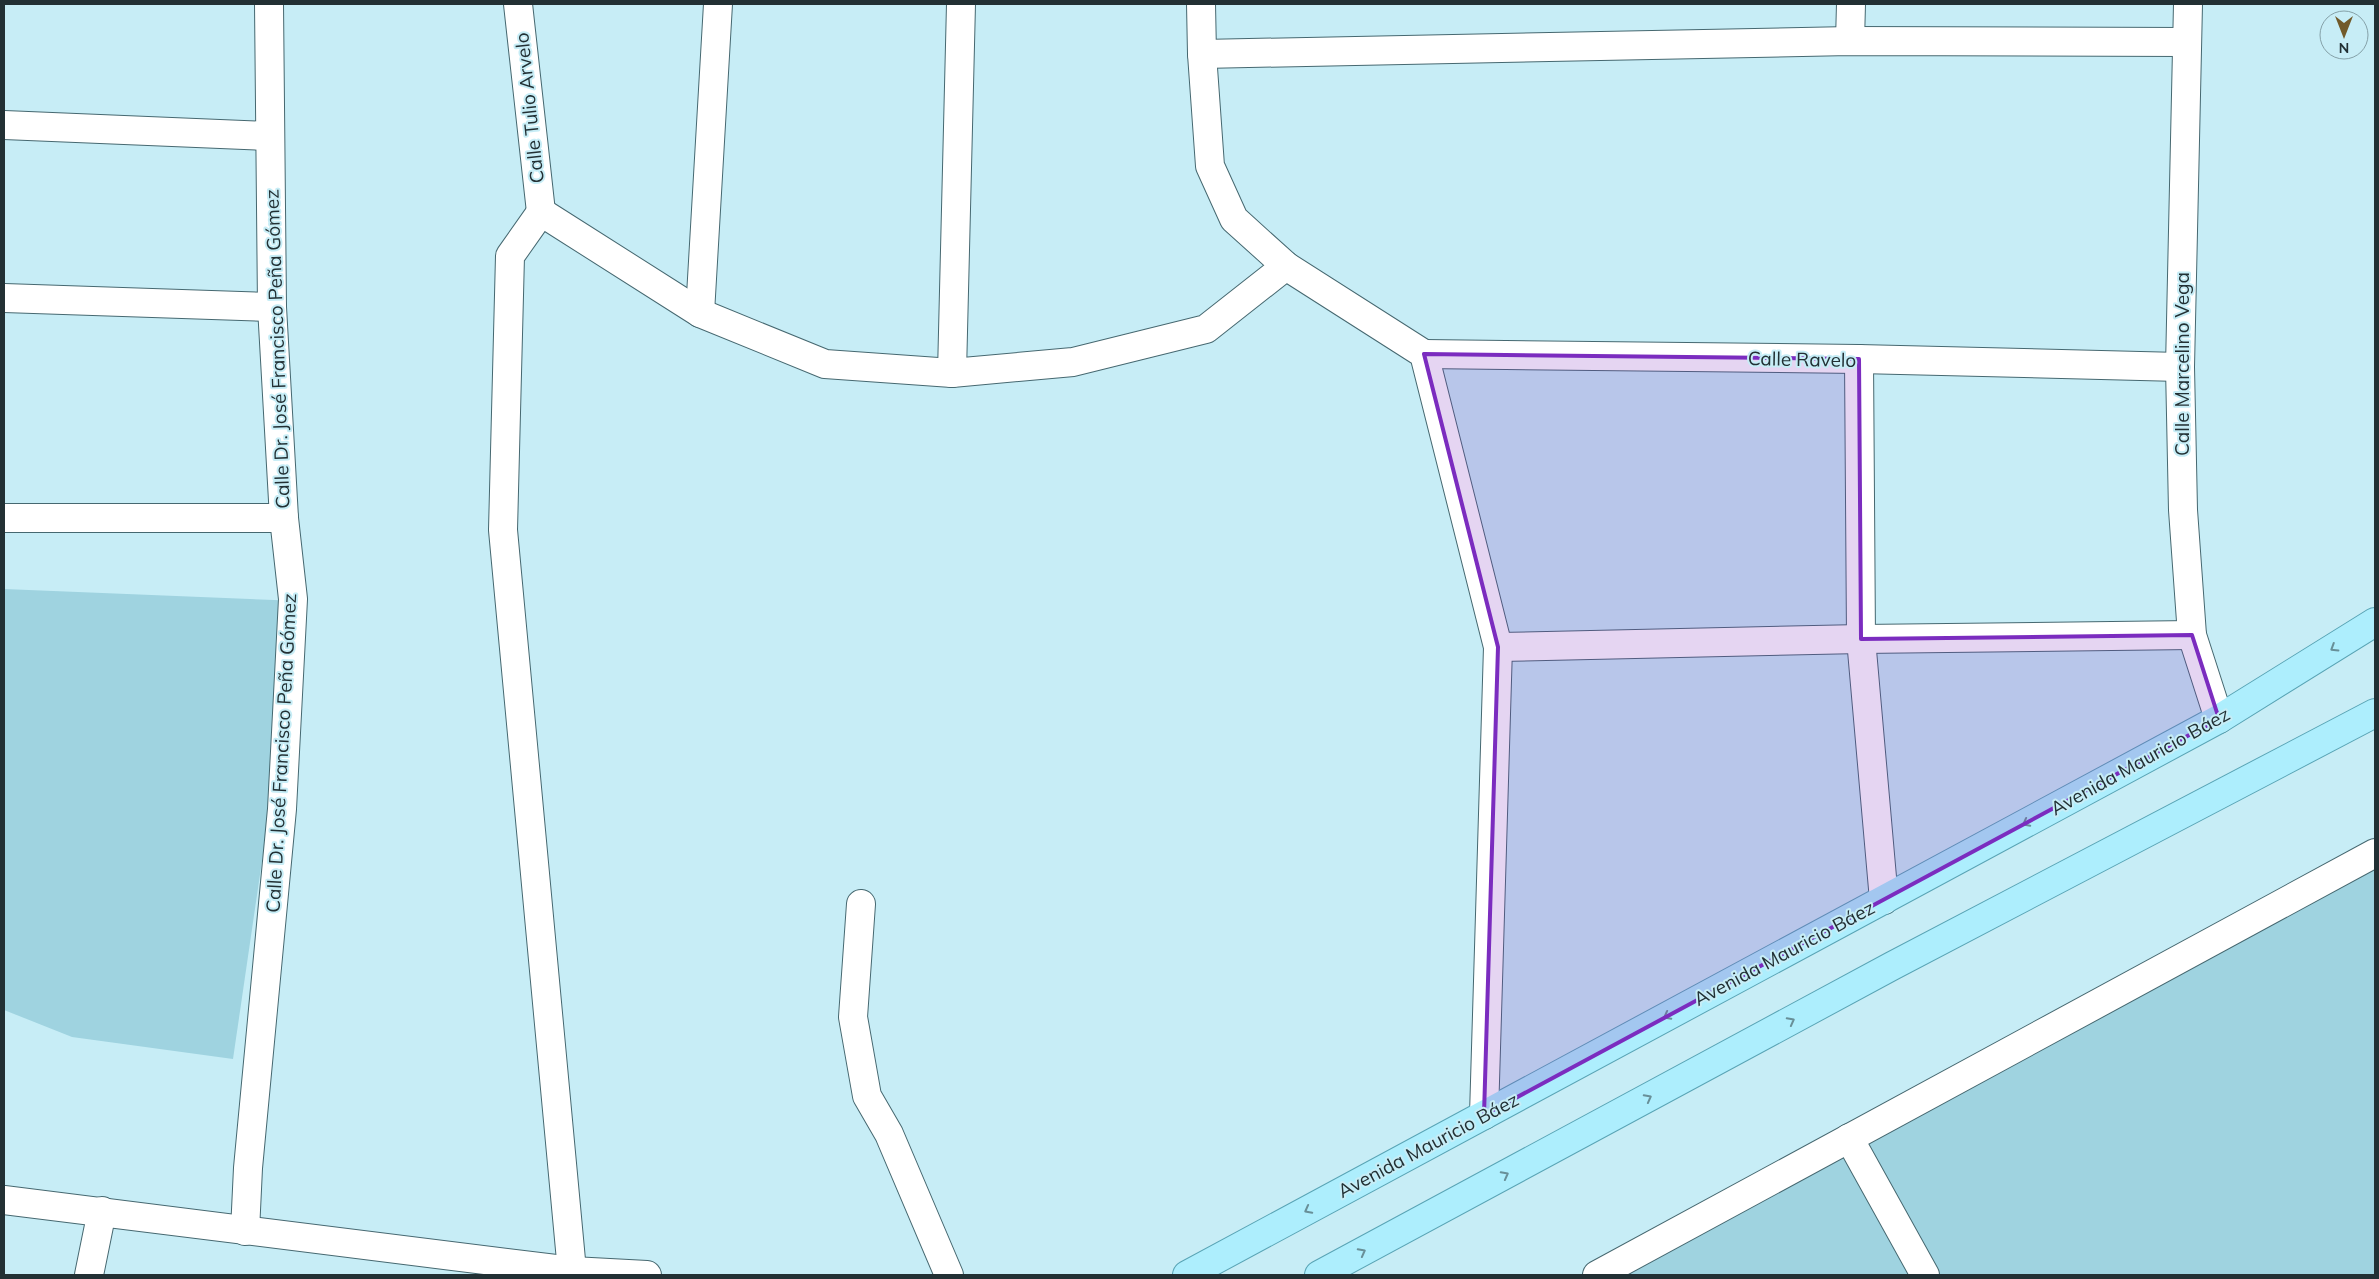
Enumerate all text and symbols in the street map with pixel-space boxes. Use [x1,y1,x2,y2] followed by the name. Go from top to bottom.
[2319,10,2369,60] north arrow
[509,31,549,185] street label: Calle Tulio Arvelo
[2339,39,2349,57] text: N
[259,189,295,509] street label: Calle Dr. José Francisco Peña Gómez
[2170,272,2194,456] street label: Calle Marcelino Vega
[1748,346,1856,372] street label: Calle Ravelo
[261,593,301,913] street label: Calle Dr. José Francisco Peña Gómez
[2330,641,2339,651] one-way arrow
[2046,702,2234,820] street label: Avenida Mauricio Báez
[2022,817,2031,827] one-way arrow
[1689,895,1879,1011] street label: Avenida Mauricio Báez
[1663,1010,1672,1020] one-way arrow
[1786,1017,1795,1027] one-way arrow
[1333,1087,1523,1203] street label: Avenida Mauricio Báez
[1643,1094,1652,1104] one-way arrow
[1500,1171,1509,1181] one-way arrow
[1304,1204,1313,1214] one-way arrow
[1357,1248,1366,1258] one-way arrow

